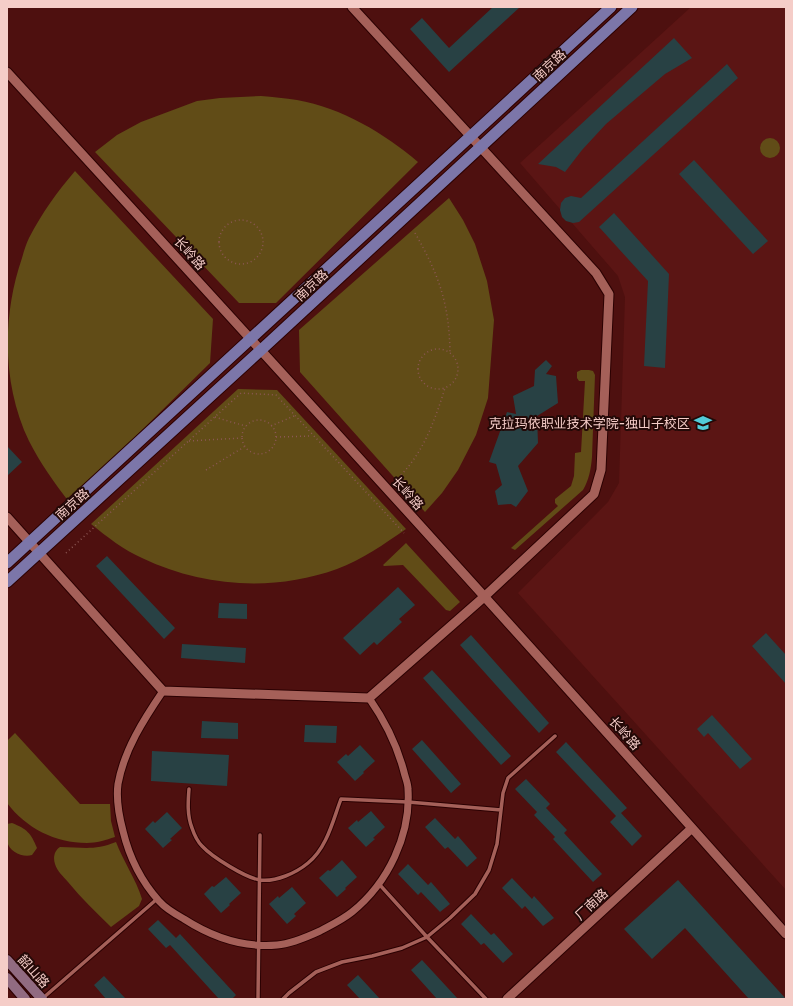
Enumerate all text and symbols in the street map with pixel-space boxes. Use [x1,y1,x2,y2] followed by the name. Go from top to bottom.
[530,47,569,84] street label: 南京路
[171,234,208,273] street label: 长岭路
[292,267,331,304] street label: 南京路
[693,413,713,433] school or university icon: 克拉玛依职业技术学院-独山子校区
[489,416,690,431] place label: 克拉玛依职业技术学院-独山子校区
[389,474,426,513] street label: 长岭路
[53,486,92,523] street label: 南京路
[606,714,643,753] street label: 长岭路
[572,886,611,923] street label: 厂南路
[15,952,52,991] street label: 韶山路

